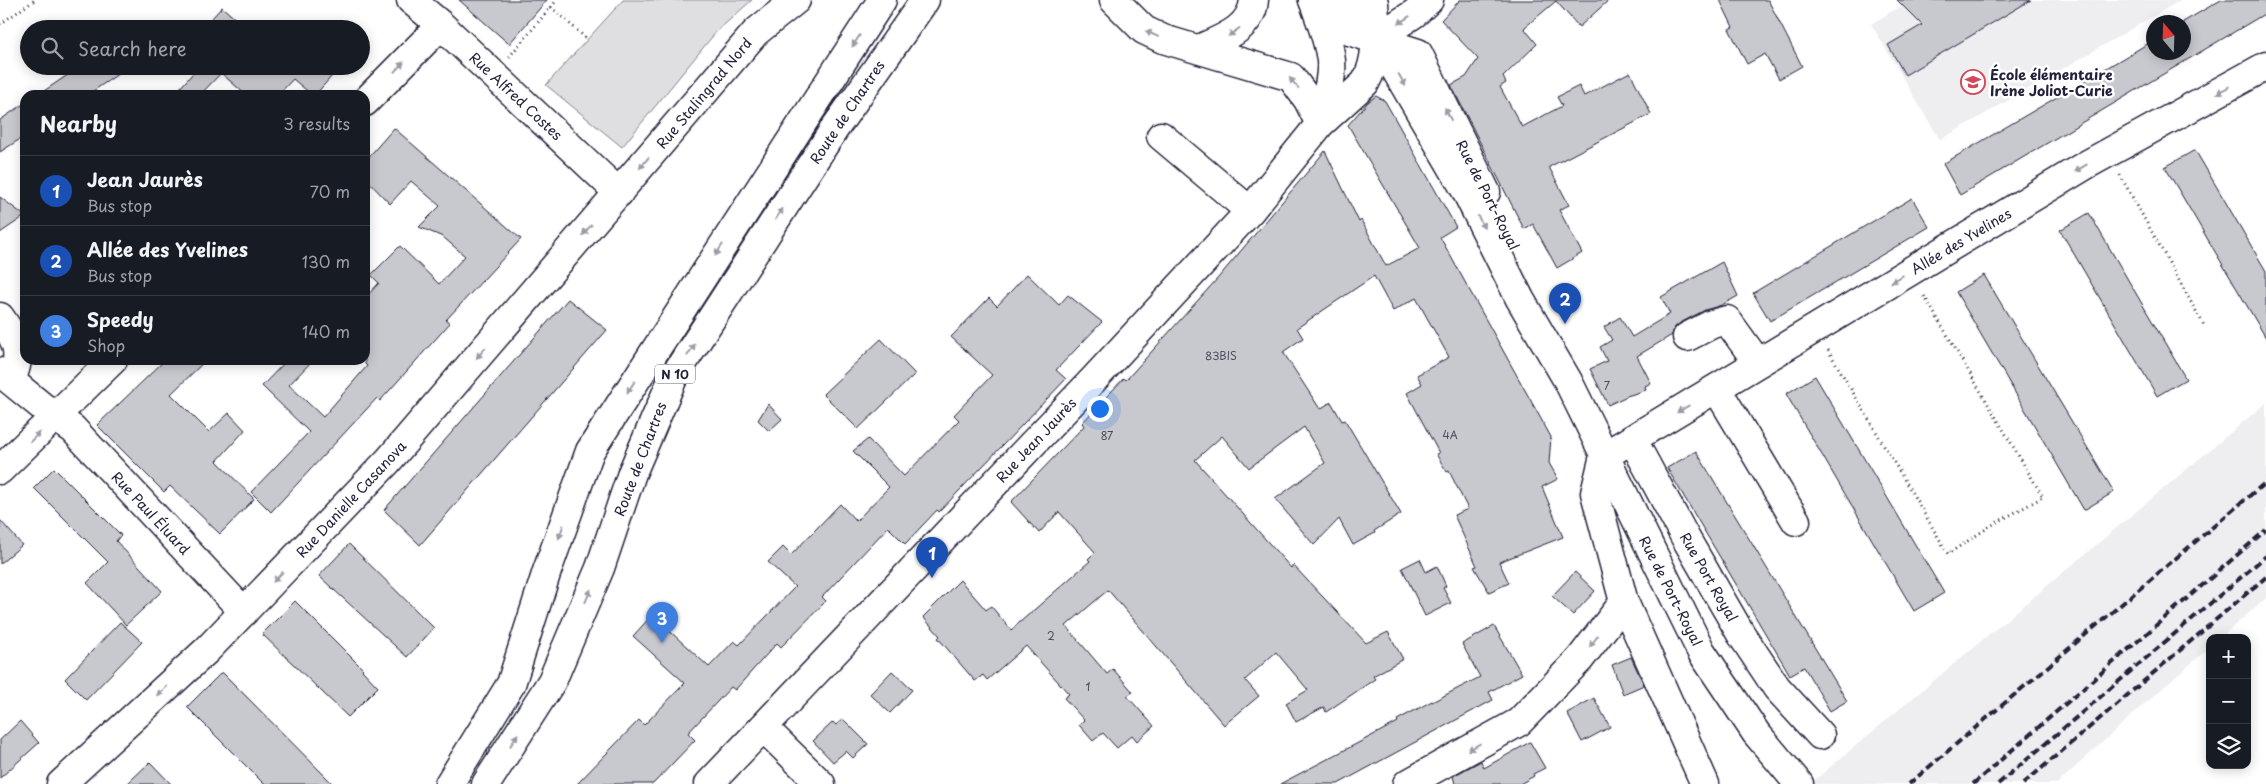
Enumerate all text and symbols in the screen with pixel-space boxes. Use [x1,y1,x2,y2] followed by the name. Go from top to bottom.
[1397,15,1411,25] one-way arrow
[2146,15,2191,60] north arrow
[20,20,370,75] search box
[1227,27,1240,37] one-way arrow
[1145,30,1159,38] one-way arrow
[651,33,757,153] street label: Rue Stalingrad Nord
[38,34,66,62] icon: search
[78,34,187,62] text: Search here
[851,34,860,47] one-way arrow
[465,47,567,145] street label: Rue Alfred Costes
[804,56,890,168] street label: Route de Chartres
[393,62,405,74] one-way arrow
[1990,64,2113,101] place label: École élémentaire Irène Joliot-Curie
[1960,69,1986,95] school or university icon: École élémentaire Irène Joliot-Curie
[1397,73,1406,87] one-way arrow
[1289,76,1300,89] one-way arrow
[2216,86,2231,94] one-way arrow
[40,107,117,139] text: Nearby
[1443,107,1451,121] one-way arrow
[283,111,350,135] text: 3 results
[1451,136,1525,254] street label: Rue de Port-Royal
[639,157,650,170] one-way arrow
[2074,164,2087,173] one-way arrow
[87,165,203,193] text: Jean Jaurès
[52,179,60,203] text: 1
[310,179,350,203] text: 70 m
[87,193,152,217] text: Bus stop
[1907,203,2015,279] street label: Allée des Yvelines
[774,207,784,220] one-way arrow
[1477,215,1485,229] one-way arrow
[582,223,593,236] one-way arrow
[87,235,248,263] text: Allée des Yvelines
[714,243,723,257] one-way arrow
[50,249,62,273] text: 2
[302,249,350,273] text: 130 m
[87,263,152,287] text: Bus stop
[1890,275,1903,284] one-way arrow
[1549,283,1581,324] pin: 2
[87,305,154,333] text: Speedy
[51,319,61,343] text: 3
[302,319,350,343] text: 140 m
[87,333,125,357] text: Shop
[686,343,695,356] one-way arrow
[476,346,487,359] one-way arrow
[1205,347,1237,364] house number: 83BIS
[655,364,695,384] road number: N 10
[1604,377,1610,394] house number: 7
[626,380,636,393] one-way arrow
[991,393,1081,487] street label: Rue Jean Jaurès
[1087,396,1113,422] your location
[609,399,671,519] street label: Route de Chartres
[1677,404,1690,413] one-way arrow
[1442,426,1458,443] house number: 4A
[1101,427,1113,444] house number: 87
[29,431,41,443] one-way arrow
[291,436,411,562] street label: Rue Danielle Casanova
[107,467,195,560] street label: Rue Paul Éluard
[557,525,565,540] one-way arrow
[1675,529,1743,625] street label: Rue Port Royal
[1634,532,1708,650] street label: Rue de Port-Royal
[916,537,948,578] pin: 1
[272,570,284,582] one-way arrow
[584,589,592,603] one-way arrow
[646,602,678,643] pin: 3
[1047,627,1055,644] house number: 2
[1589,634,1599,648] one-way arrow
[2206,634,2251,769] map controls
[2206,634,2251,679] button: +
[1086,678,1091,695] house number: 1
[2206,679,2251,724] button: −
[157,685,169,697] one-way arrow
[2206,724,2251,769] button: layers
[509,734,519,747] one-way arrow
[1466,743,1481,751] one-way arrow

